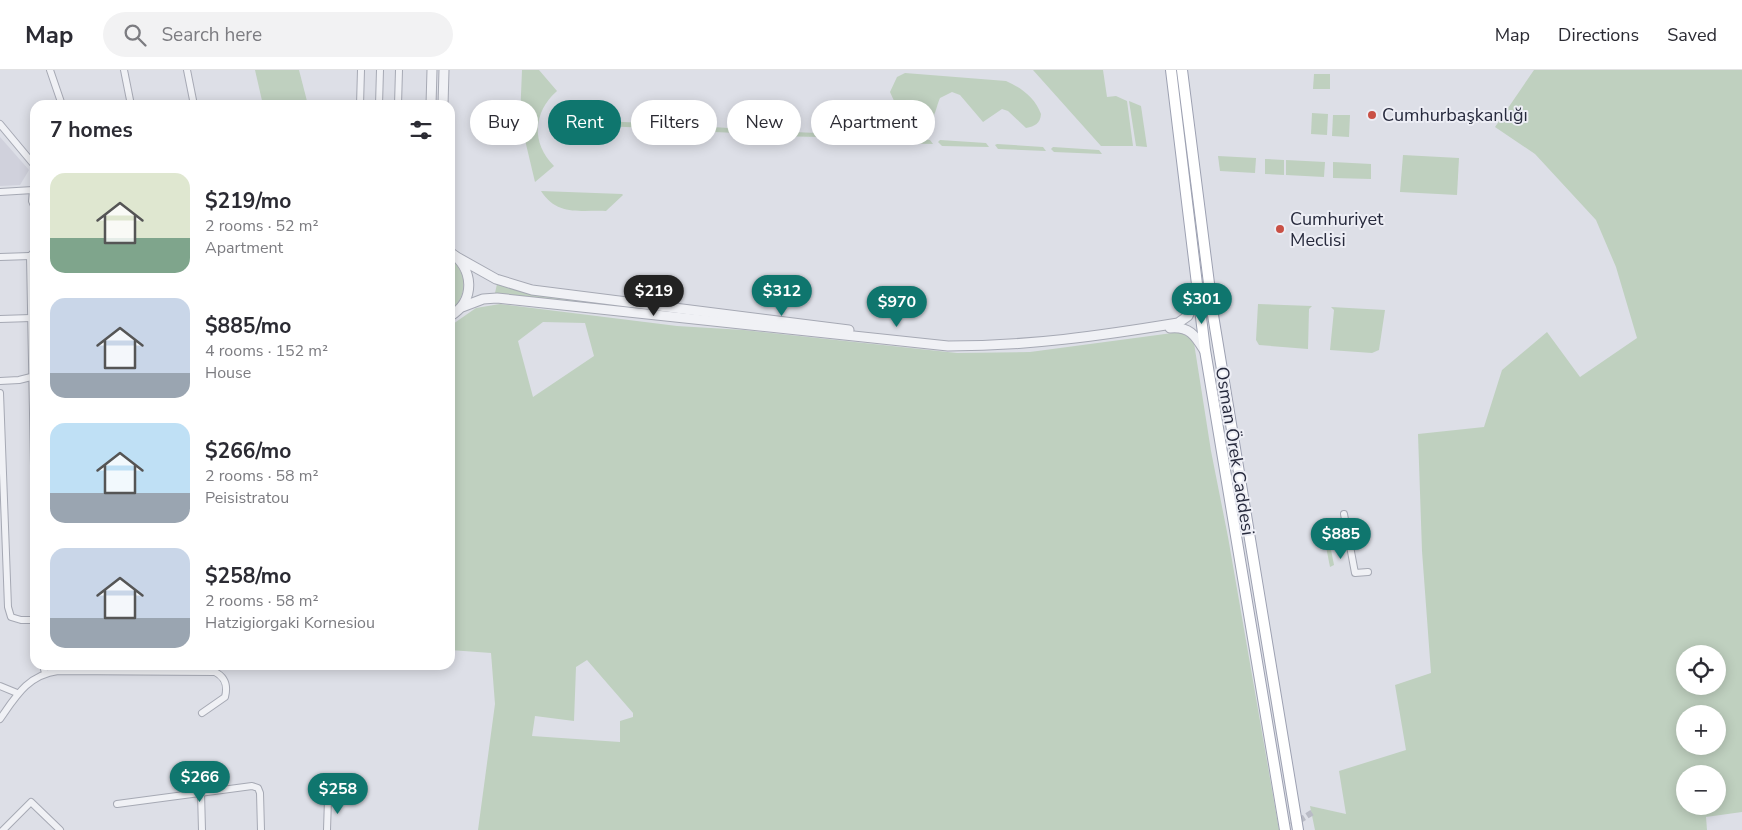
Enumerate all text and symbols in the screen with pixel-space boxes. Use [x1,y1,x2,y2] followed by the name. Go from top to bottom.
[103,12,453,57] search box
[25,19,73,51] text: Map
[121,21,149,49] icon: search
[161,22,262,48] text: Search here
[1495,23,1530,47] text: Map
[1558,23,1639,47] text: Directions
[1667,23,1717,47] text: Saved
[470,100,538,145] chip: Buy
[548,100,621,145] chip: Rent
[631,100,717,145] chip: Filters
[727,100,801,145] chip: New
[811,100,935,145] chip: Apartment
[1382,103,1528,127] place label: Cumhurbaşkanlığı
[1366,109,1378,121] marker: Cumhurbaşkanlığı
[50,116,133,144] text: 7 homes
[407,116,435,144] icon: filters
[205,187,291,215] text: $219/mo
[90,193,150,253] icon: home
[1290,207,1384,252] place label: Cumhuriyet Meclisi
[205,215,318,237] text: 2 rooms · 52 m²
[1274,223,1286,235] marker: Cumhuriyet Meclisi
[205,237,283,259] text: Apartment
[624,274,684,317] pin: $219
[752,274,812,317] pin: $312
[635,280,673,302] text: $219
[763,280,801,302] text: $312
[1172,282,1232,325] pin: $301
[867,286,927,328] pin: $970
[1183,288,1221,310] text: $301
[878,291,916,313] text: $970
[205,312,291,340] text: $885/mo
[90,318,150,378] icon: home
[205,340,328,362] text: 4 rooms · 152 m²
[205,362,251,384] text: House
[1210,365,1260,537] street label: Osman Örek Caddesi
[205,437,291,465] text: $266/mo
[90,443,150,503] icon: home
[205,465,318,487] text: 2 rooms · 58 m²
[205,487,289,509] text: Peisistratou
[1311,518,1371,560] pin: $885
[1322,523,1360,545] text: $885
[205,562,291,590] text: $258/mo
[90,568,150,628] icon: home
[205,590,318,612] text: 2 rooms · 58 m²
[205,612,375,634] text: Hatzigiorgaki Kornesiou
[1676,645,1726,815] map controls
[1676,645,1726,695] button: locate
[1676,705,1726,755] button: +
[170,760,230,803] pin: $266
[1676,765,1726,815] button: −
[181,766,219,788] text: $266
[308,772,368,815] pin: $258
[319,778,357,800] text: $258

